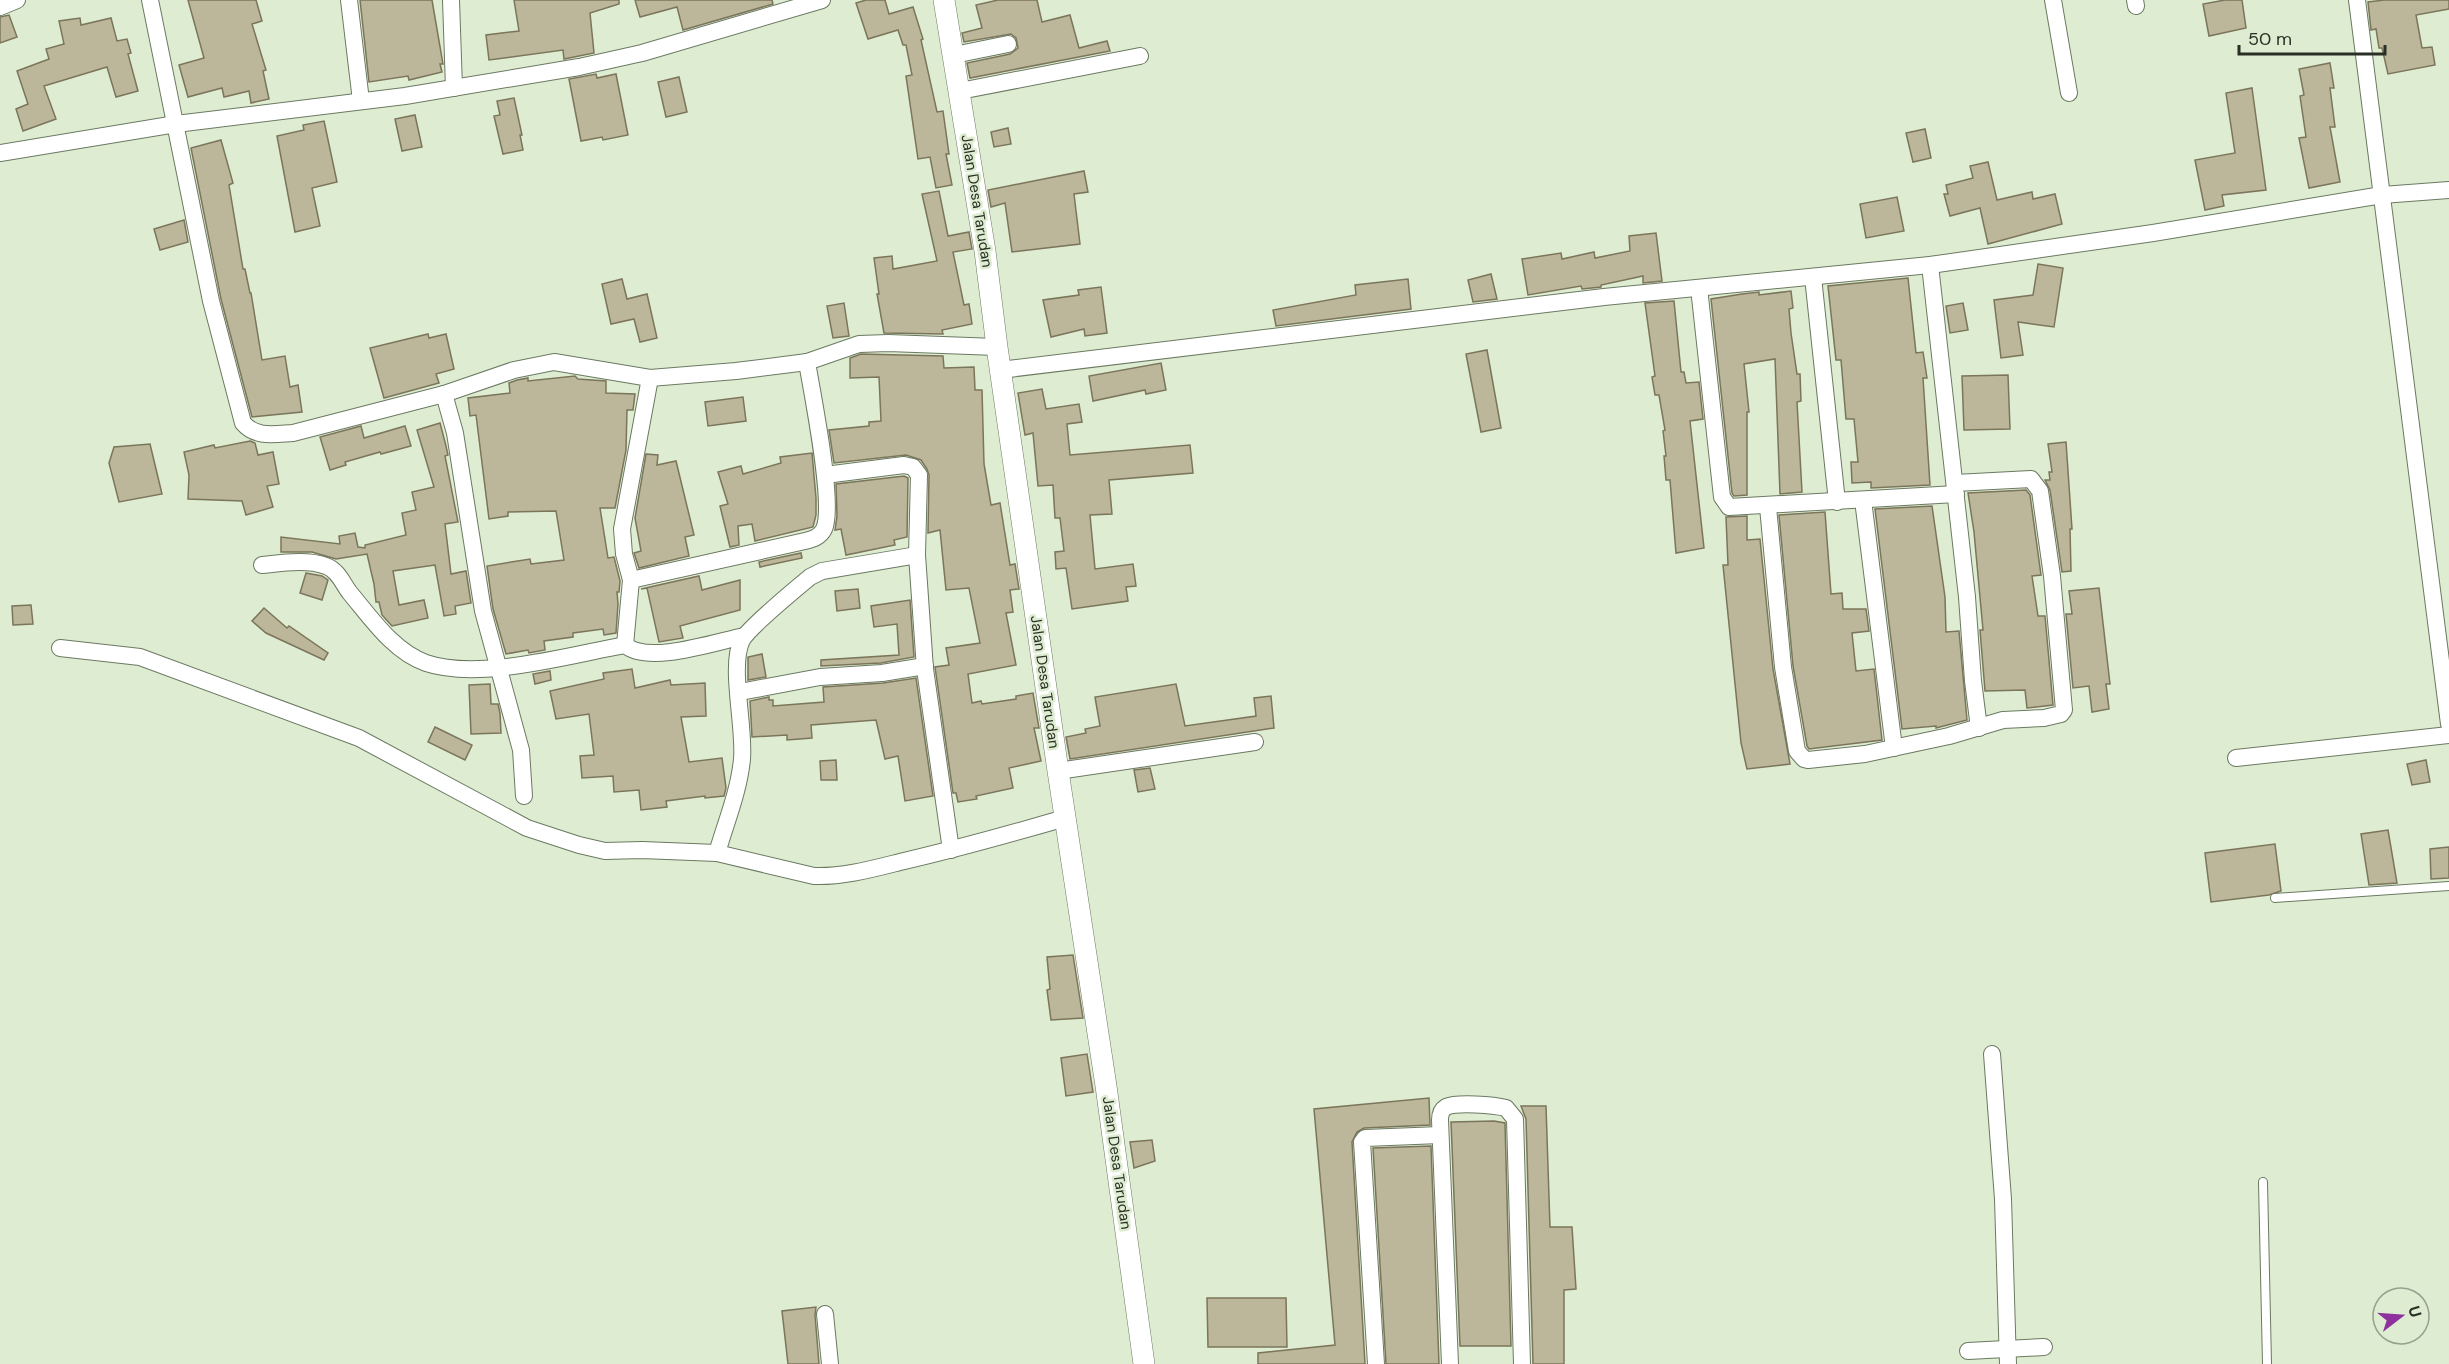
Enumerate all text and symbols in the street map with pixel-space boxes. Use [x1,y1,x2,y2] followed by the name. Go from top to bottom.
[2239,18,2384,56] scale bar
[2248,27,2292,51] text: 50 m
[957,133,997,269] street label: Jalan Desa Tarudan
[1026,614,1064,750] street label: Jalan Desa Tarudan
[1098,1095,1136,1231] street label: Jalan Desa Tarudan
[2371,1286,2431,1346] north arrow
[2403,1303,2427,1320] text: U

